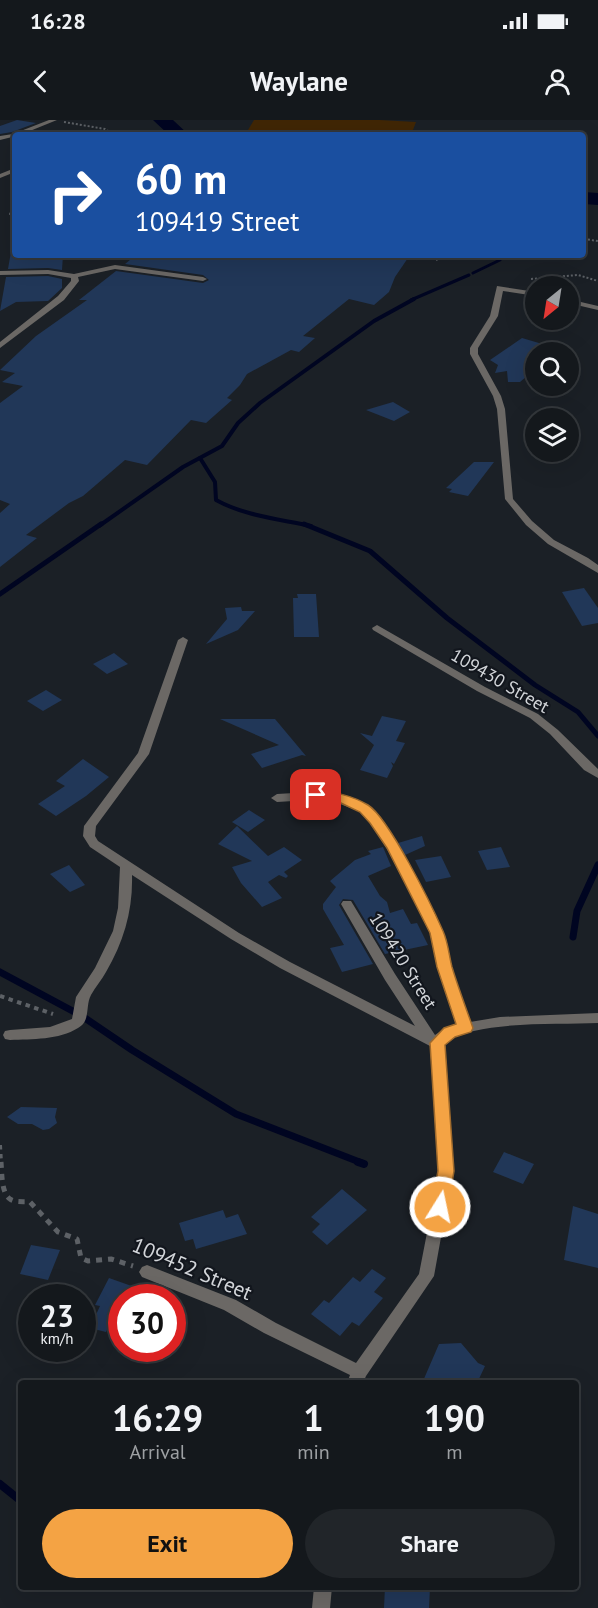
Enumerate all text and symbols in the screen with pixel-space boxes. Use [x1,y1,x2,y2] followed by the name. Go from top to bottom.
[30,7,86,35] text: 16:28
[250,64,348,98] text: Waylane
[24,65,57,98] icon: back
[541,65,574,98] icon: person
[135,151,227,206] text: 60 m
[36,156,114,234] icon: right
[135,204,299,238] text: 109419 Street
[525,276,579,330] north arrow
[525,276,579,462] map controls
[525,342,579,396] button: search
[525,408,579,462] button: layers
[447,643,553,718] street label: 109430 Street
[290,769,341,820] pin
[299,778,332,811] icon: arrive
[365,908,442,1013] street label: 109420 Street
[408,1175,472,1239] position arrow
[128,1231,256,1306] street label: 109452 Street
[108,1284,186,1362] speed limit sign: 30
[40,1296,74,1335] text: 23
[41,1329,73,1348] text: km/h
[112,1394,203,1441] text: 16:29
[303,1394,324,1441] text: 1
[424,1394,485,1441] text: 190
[130,1439,186,1465] text: Arrival
[297,1439,330,1465] text: min
[446,1439,463,1465] text: m
[42,1509,293,1578] button: Exit
[305,1509,555,1578] button: Share

